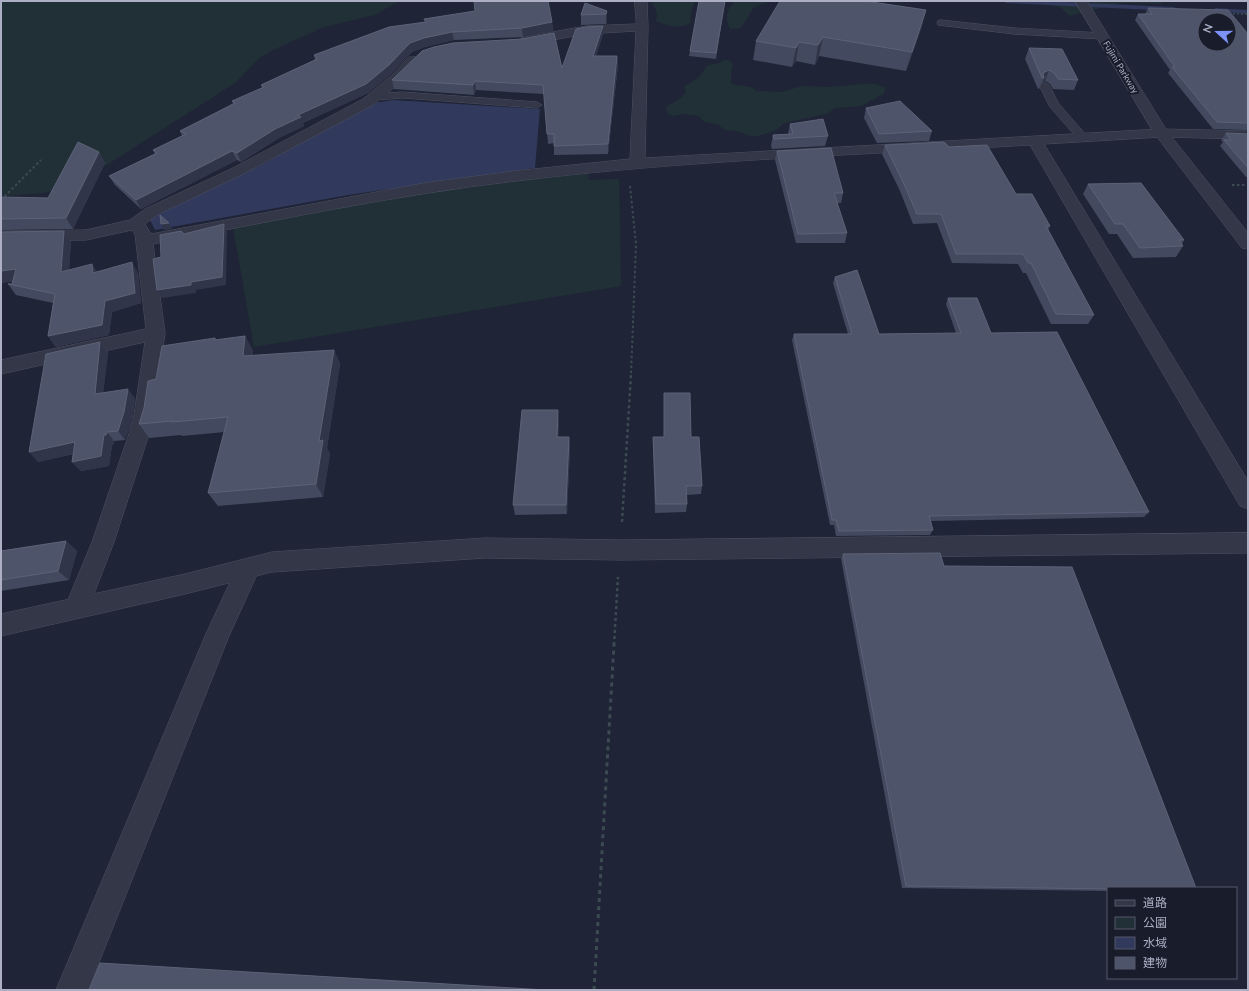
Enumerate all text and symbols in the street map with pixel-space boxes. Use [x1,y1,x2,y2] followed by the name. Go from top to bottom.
[1197,12,1237,52] north arrow
[1200,22,1215,35] text: N
[1101,39,1141,96] street label: Fujimi Parkway
[1107,887,1237,979] legend
[1143,895,1167,910] text: 道路
[1143,915,1167,930] text: 公園
[1143,935,1167,950] text: 水域
[1143,955,1167,970] text: 建物

